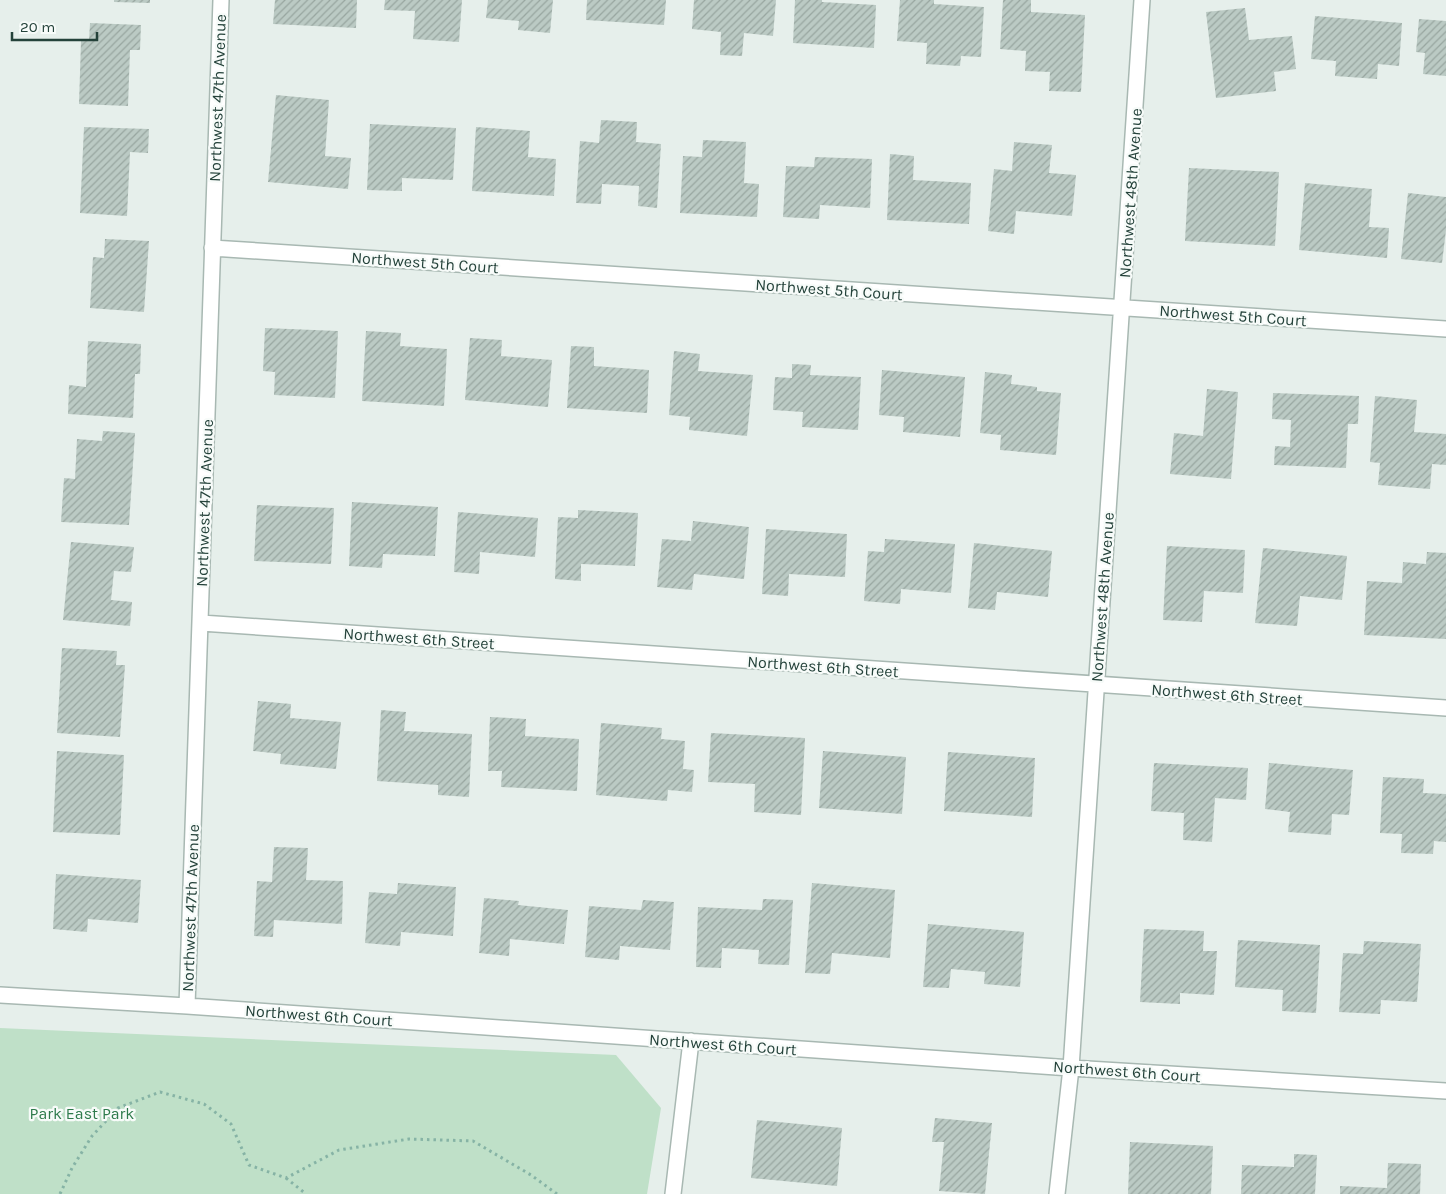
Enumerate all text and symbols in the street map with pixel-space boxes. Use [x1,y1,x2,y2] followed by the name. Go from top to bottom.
[12,10,98,42] scale bar
[205,14,230,182] street label: Northwest 47th Avenue
[20,18,55,36] text: 20 m
[1115,108,1146,279] street label: Northwest 48th Avenue
[351,248,499,277] street label: Northwest 5th Court
[755,275,903,304] street label: Northwest 5th Court
[1159,301,1307,330] street label: Northwest 5th Court
[192,419,217,587] street label: Northwest 47th Avenue
[1087,512,1118,683] street label: Northwest 48th Avenue
[343,624,495,653] street label: Northwest 6th Street
[747,652,899,681] street label: Northwest 6th Street
[1151,680,1303,709] street label: Northwest 6th Street
[178,824,203,992] street label: Northwest 47th Avenue
[245,1001,393,1030] street label: Northwest 6th Court
[649,1030,797,1059] street label: Northwest 6th Court
[1053,1057,1201,1086] street label: Northwest 6th Court
[30,1104,134,1123] park label: Park East Park

